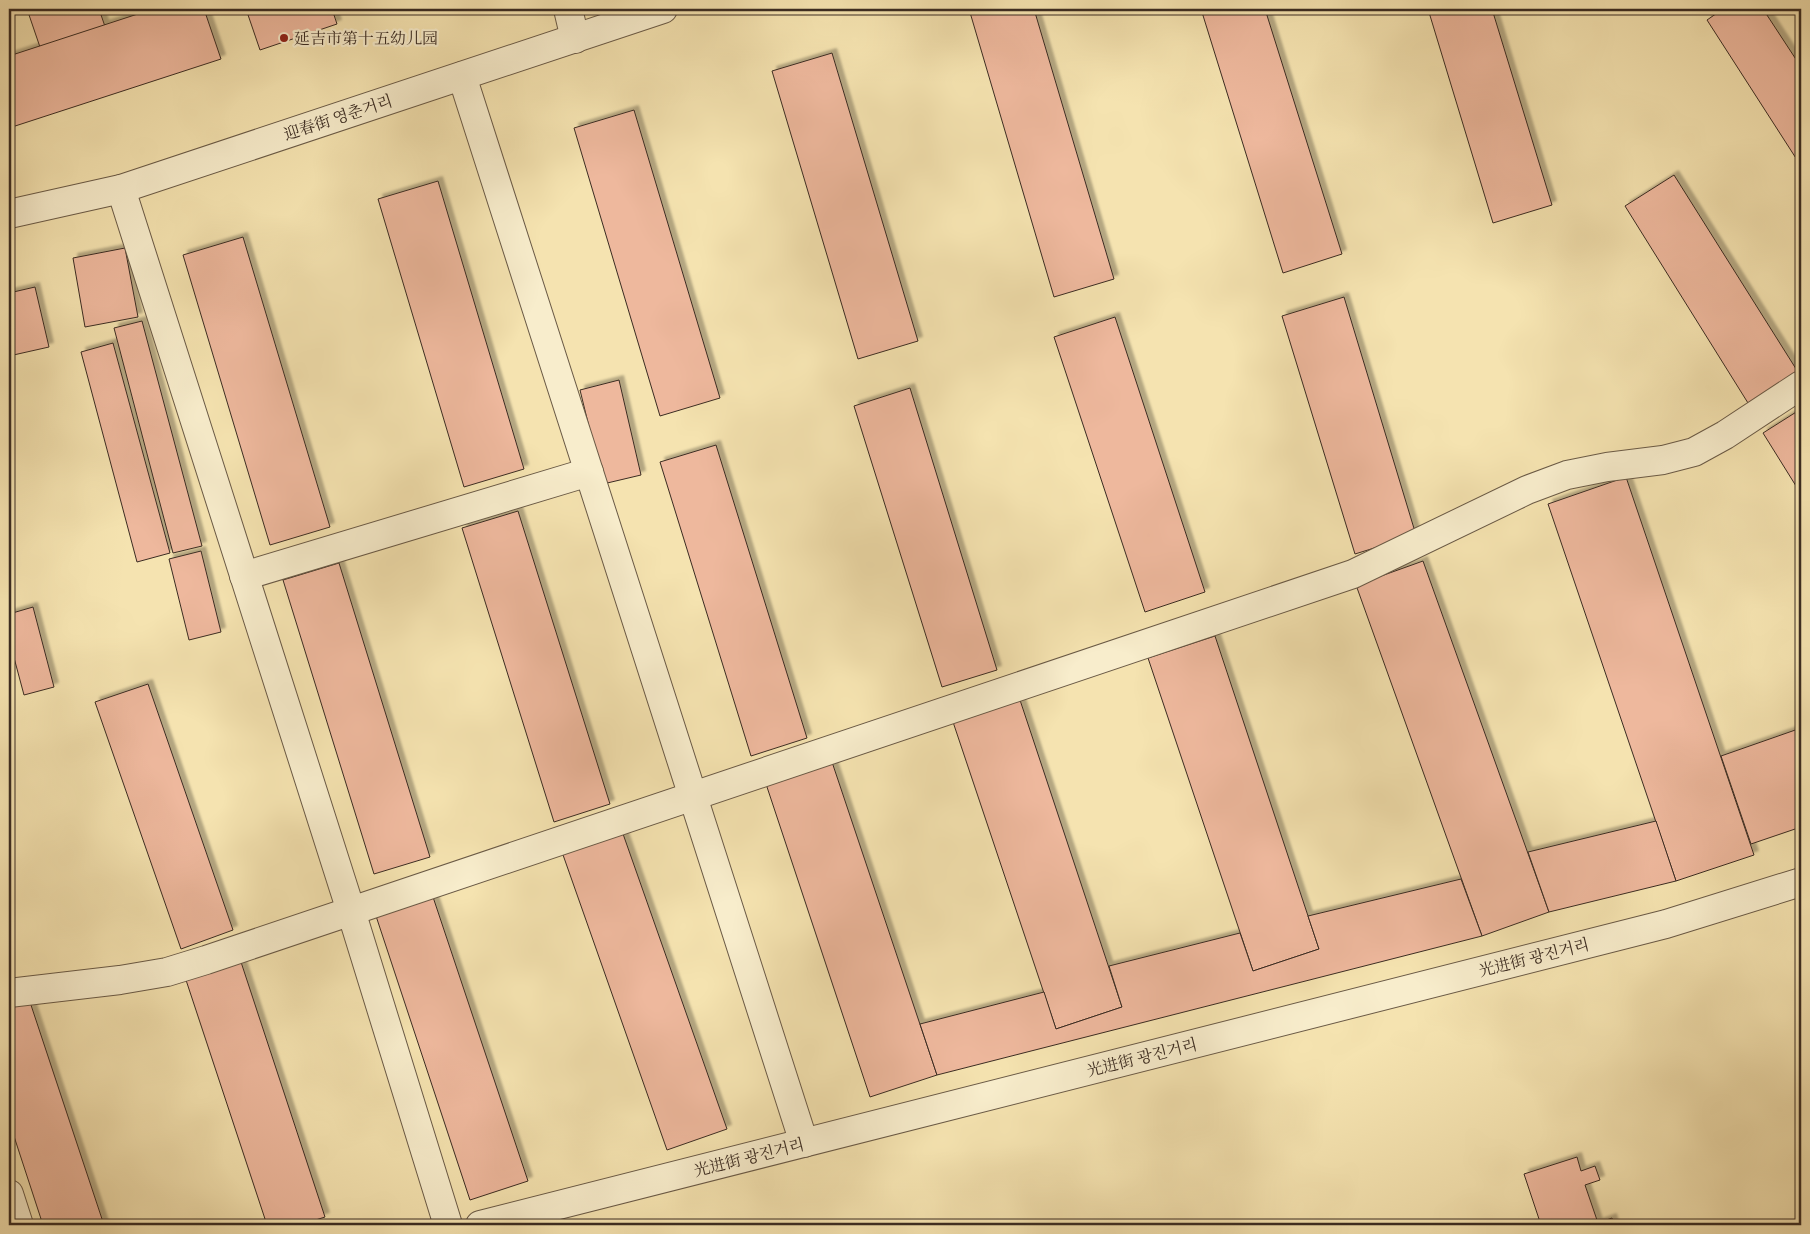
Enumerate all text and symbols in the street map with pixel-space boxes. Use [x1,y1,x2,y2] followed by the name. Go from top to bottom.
[294,29,438,49] place label: 延吉市第十五幼儿园
[278,32,290,44] marker: 延吉市第十五幼儿园
[281,91,395,145] street label: 迎春街 영춘거리
[1477,935,1592,981] street label: 光进街 광진거리
[1085,1035,1200,1081] street label: 光进街 광진거리
[692,1135,807,1181] street label: 光进街 광진거리

